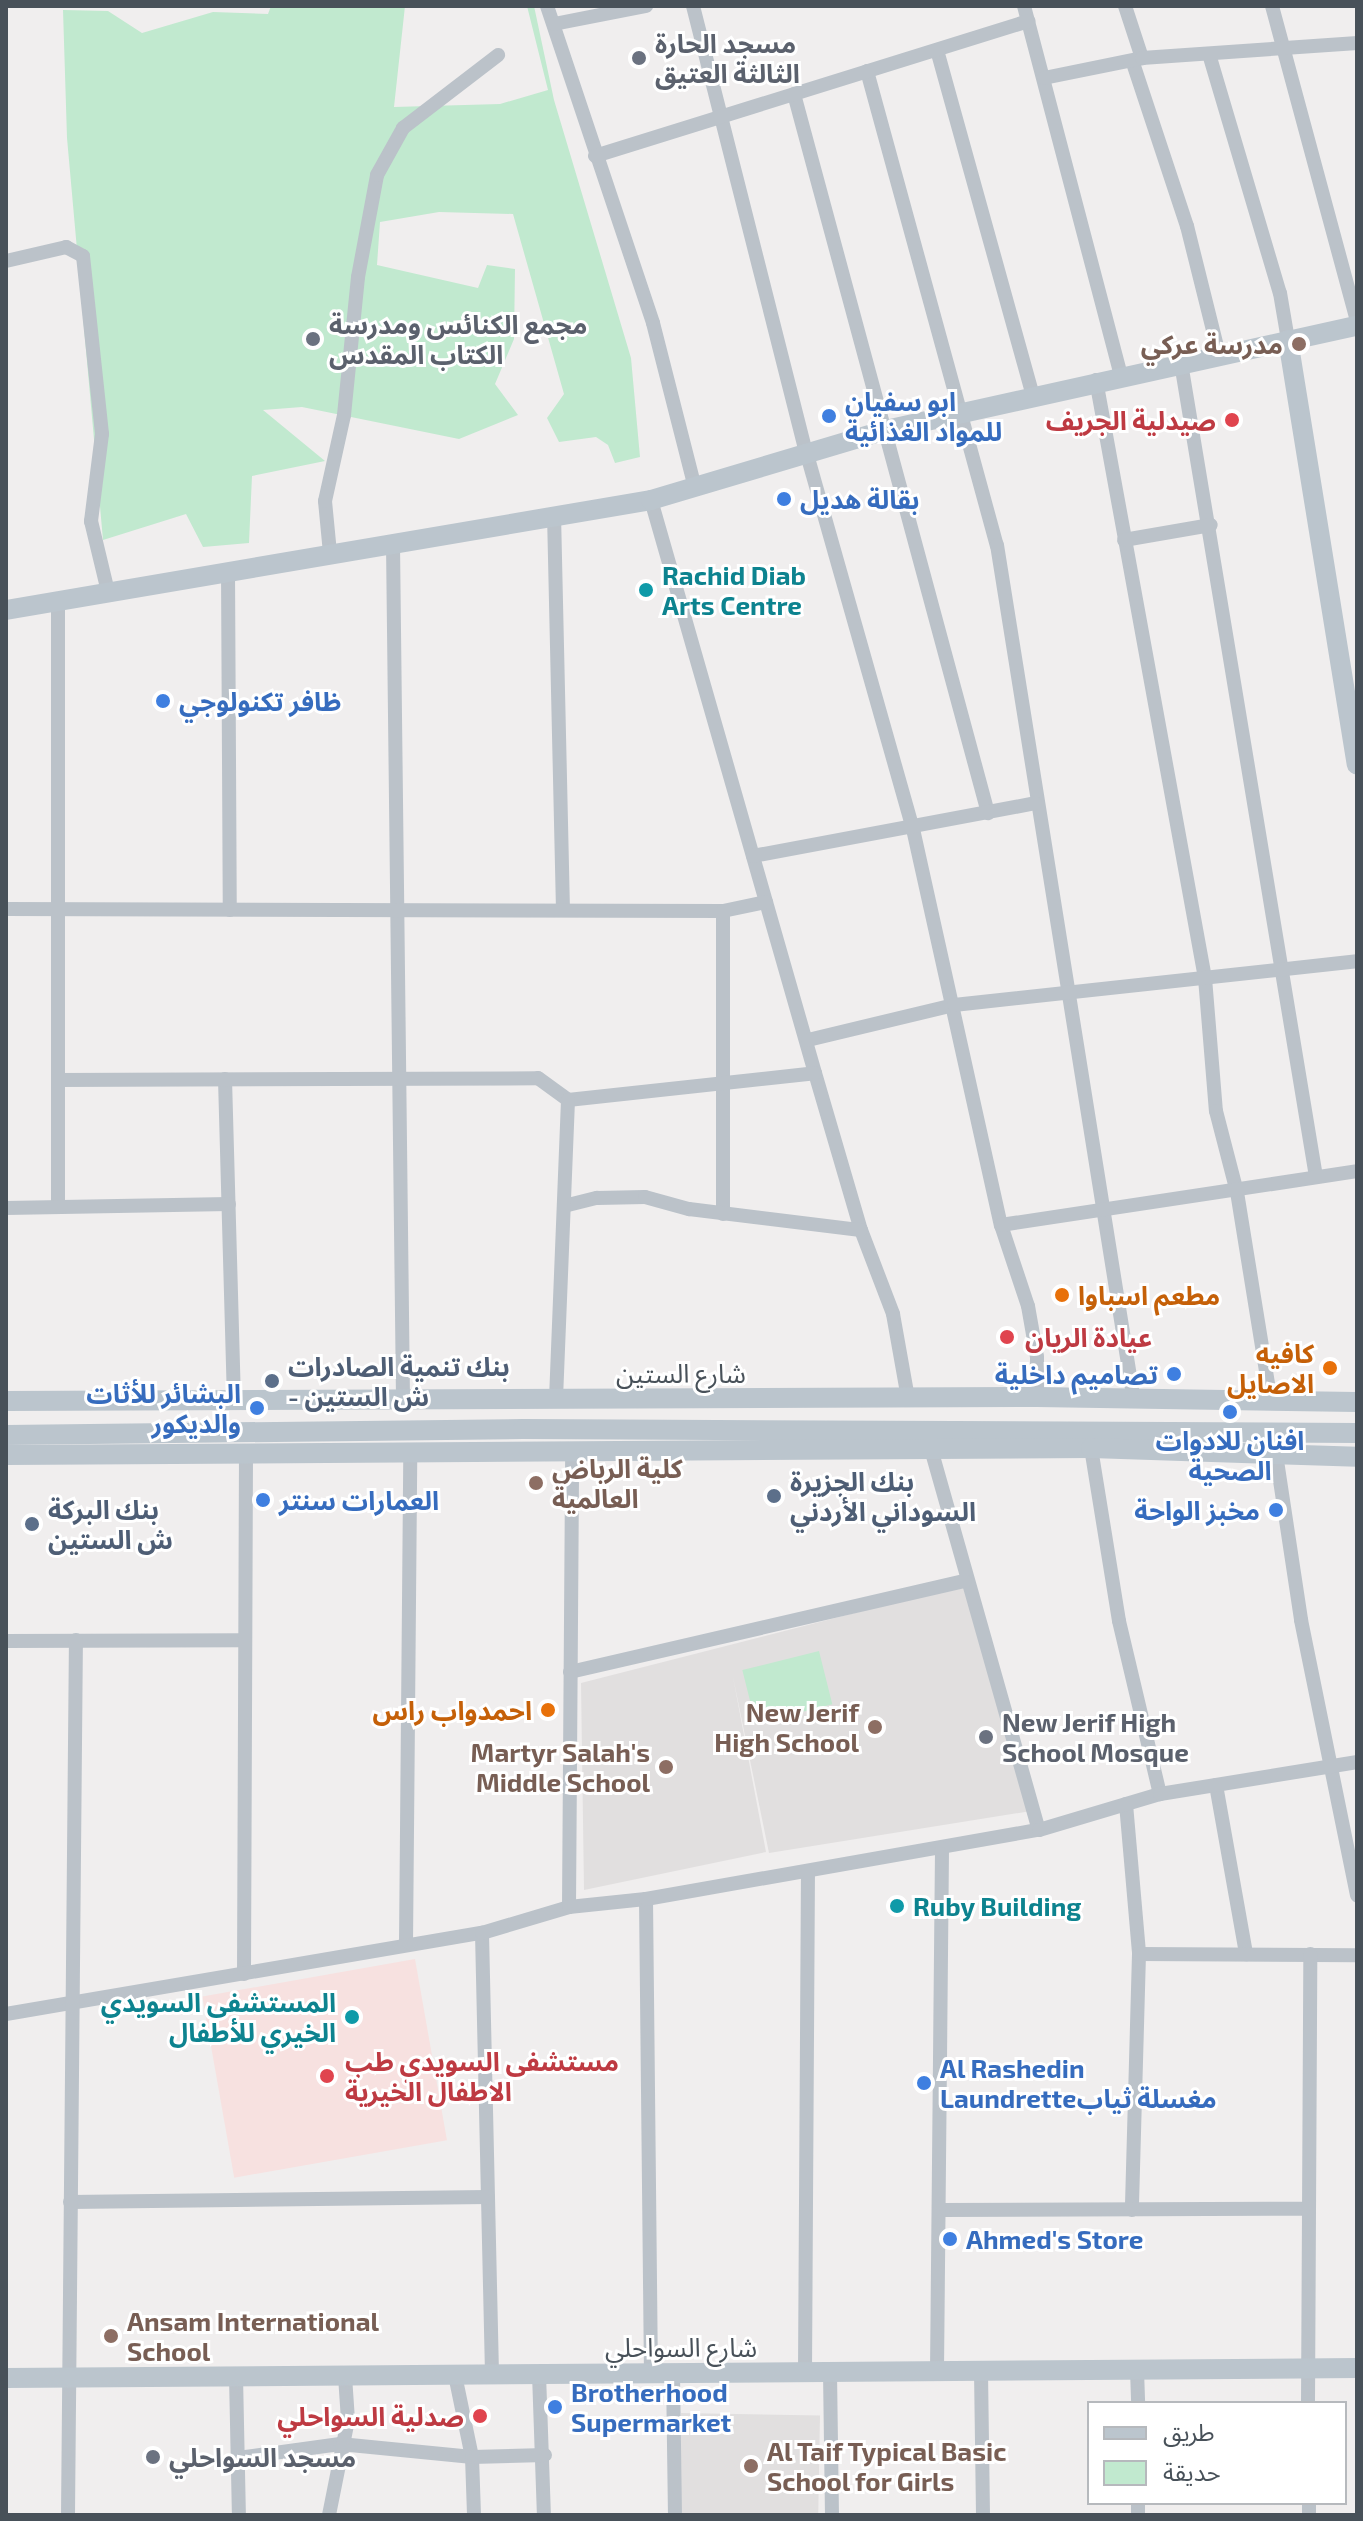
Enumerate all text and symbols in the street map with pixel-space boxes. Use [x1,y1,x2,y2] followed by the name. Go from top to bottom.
[655,27,800,88] place label: مسجد الحارة الثالثة العتيق
[630,49,648,67] marker: مسجد الحارة الثالثة العتيق
[329,308,587,370] place label: مجمع الكنائس ومدرسة الكتاب المقدس
[1141,328,1283,360] place label: مدرسة عركي
[304,330,322,348] marker: مجمع الكنائس ومدرسة الكتاب المقدس
[1290,335,1308,353] marker: مدرسة عركي
[845,385,1002,446] place label: ابو سفيان للمواد الغذائية
[1046,404,1216,436] place label: صيدلية الجريف
[820,407,838,425] marker: ابو سفيان للمواد الغذائية
[1223,411,1241,429] marker: صيدلية الجريف
[800,483,919,515] place label: بقالة هديل
[775,490,793,508] marker: بقالة هديل
[662,559,806,620] place label: Rachid Diab Arts Centre
[637,581,655,599] marker: Rachid Diab Arts Centre
[179,685,342,717] place label: ظافر تكنولوجي
[154,692,172,710] marker: ظافر تكنولوجي
[1078,1279,1220,1311] place label: مطعم اسباوا
[1053,1286,1071,1304] marker: مطعم اسباوا
[1025,1321,1152,1353] place label: عيادة الريان
[996,1326,1018,1348] marker: عيادة الريان
[1227,1337,1314,1398] place label: كافيه الاصايل
[288,1350,510,1412] place label: بنك تنمية الصادرات - ش الستين
[616,1357,746,1389] street label: شارع الستين
[995,1358,1158,1390] place label: تصاميم داخلية
[1321,1359,1339,1377] marker: كافيه الاصايل
[1165,1365,1183,1383] marker: تصاميم داخلية
[263,1372,281,1390] marker: بنك تنمية الصادرات - ش الستين
[86,1377,241,1438] place label: البشائر للأثات والديكور
[248,1399,266,1417] marker: البشائر للأثات والديكور
[1221,1403,1239,1421] marker: افنان للادوات الصحية
[1156,1424,1304,1486] place label: افنان للادوات الصحية
[552,1452,683,1514] place label: كلية الرباض العالمية
[790,1465,976,1526] place label: بنك الجزيرة السوداني الأردني
[527,1474,545,1492] marker: كلية الرباض العالمية
[279,1484,439,1516] place label: العمارات سنتر
[765,1487,783,1505] marker: بنك الجزيرة السوداني الأردني
[254,1491,272,1509] marker: العمارات سنتر
[48,1493,173,1554] place label: بنك البركة ش الستين
[1134,1494,1260,1526] place label: مخبز الواحة
[1267,1501,1285,1519] marker: مخبز الواحة
[23,1515,41,1533] marker: بنك البركة ش الستين
[372,1694,532,1726] place label: احمدواب راس
[714,1696,859,1758] place label: New Jerif High School
[539,1701,557,1719] marker: احمدواب راس
[1002,1706,1189,1768] place label: New Jerif High School Mosque
[866,1718,884,1736] marker: New Jerif High School
[977,1728,995,1746] marker: New Jerif High School Mosque
[470,1736,650,1798] place label: Martyr Salah's Middle School
[657,1758,675,1776] marker: Martyr Salah's Middle School
[913,1890,1082,1922] place label: Ruby Building
[888,1897,906,1915] marker: Ruby Building
[101,1986,336,2048] place label: المستشفى السويدي الخيري للأطفال
[343,2008,361,2026] marker: المستشفى السويدي الخيري للأطفال
[345,2045,619,2106] place label: مستشفى السويدي طب الاطفال الخيرية
[940,2052,1217,2114] place label: Al Rashedin Laundretteمغسلة ثياب
[316,2065,338,2087] marker: مستشفى السويدي طب الاطفال الخيرية
[915,2074,933,2092] marker: Al Rashedin Laundretteمغسلة ثياب
[966,2223,1143,2255] place label: Ahmed's Store
[941,2230,959,2248] marker: Ahmed's Store
[127,2305,379,2366] place label: Ansam International School
[102,2327,120,2345] marker: Ansam International School
[605,2331,757,2363] street label: شارع السواحلي
[571,2376,731,2438] place label: Brotherhood Supermarket
[546,2398,564,2416] marker: Brotherhood Supermarket
[277,2400,464,2432] place label: صدلية السواحلي
[1087,2401,1347,2505] legend
[471,2407,489,2425] marker: صدلية السواحلي
[1163,2417,1215,2446] text: طريق
[767,2435,1009,2496] place label: Al Taif Typical Basic School for Girls
[169,2441,356,2473] place label: مسجد السواحلي
[144,2448,162,2466] marker: مسجد السواحلي
[742,2457,760,2475] marker: Al Taif Typical Basic School for Girls
[1163,2457,1221,2486] text: حديقة

